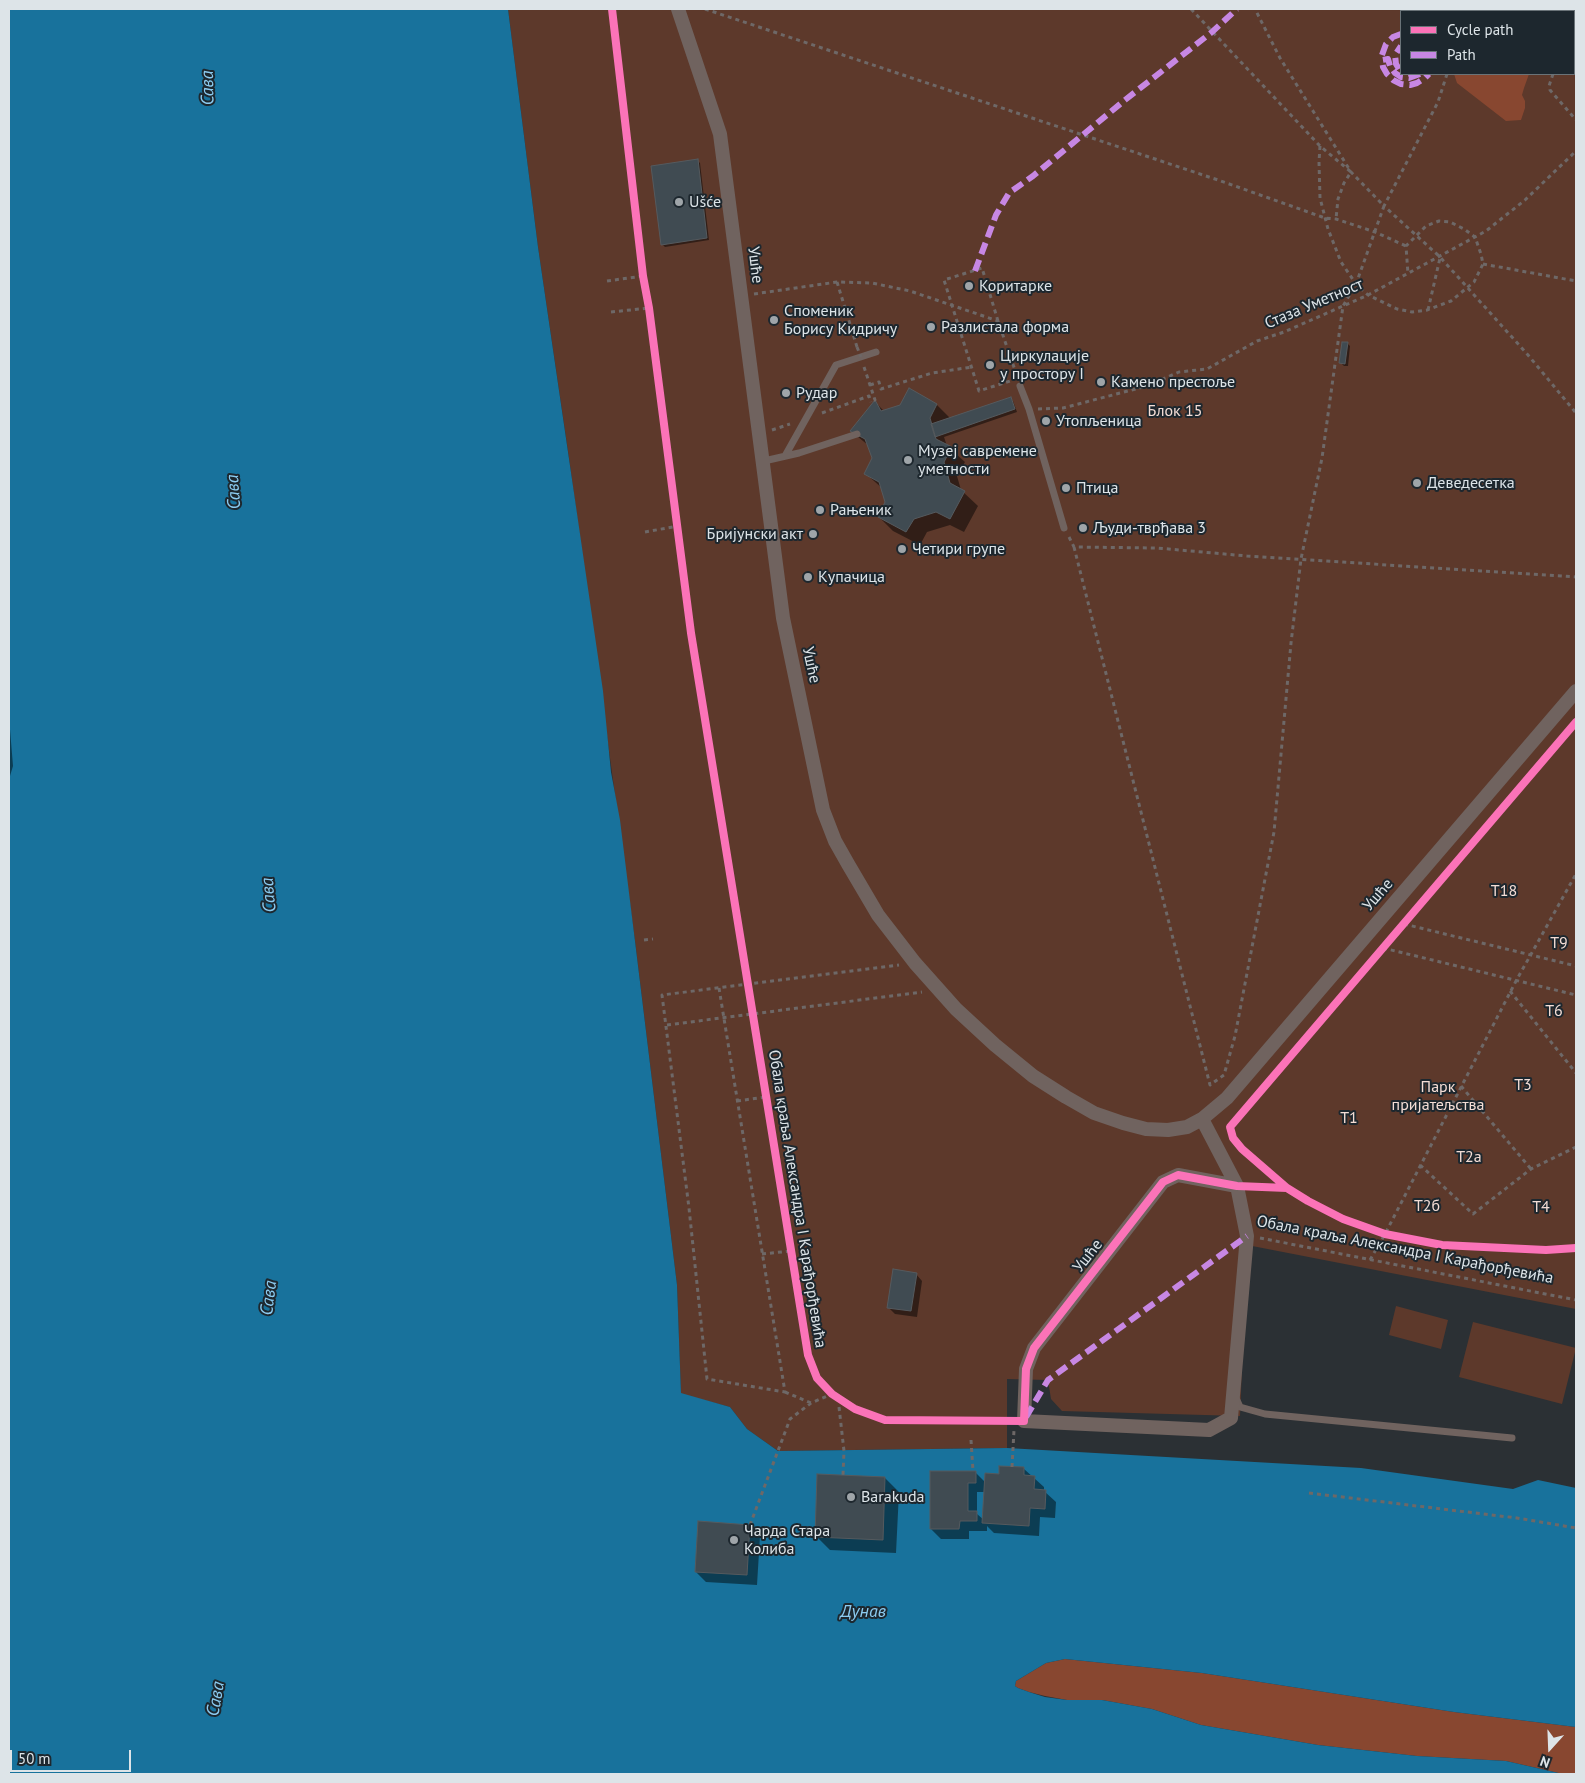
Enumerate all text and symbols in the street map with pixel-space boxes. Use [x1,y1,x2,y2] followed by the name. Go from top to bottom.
[1400,10,1575,75] legend
[1447,20,1513,39] text: Cycle path
[1447,45,1476,64] text: Path
[197,70,219,106] water label: Сава
[689,192,721,212] place label: Ušće
[673,196,685,208] marker: Ušće
[743,246,767,284] street label: Ушће
[1262,275,1366,333] street label: Стаза Уметност
[979,276,1052,296] place label: Коритарке
[963,280,975,292] marker: Коритарке
[784,301,897,339] place label: Споменик Борису Кидричу
[768,314,780,326] marker: Споменик Борису Кидричу
[941,317,1069,337] place label: Разлистала форма
[925,321,937,333] marker: Разлистала форма
[1000,346,1089,384] place label: Циркулације у простору I
[984,359,996,371] marker: Циркулације у простору I
[1111,372,1235,392] place label: Камено престоље
[1095,376,1107,388] marker: Камено престоље
[796,383,837,403] place label: Рудар
[780,387,792,399] marker: Рудар
[1148,401,1202,421] park label: Блок 15
[1056,411,1142,431] place label: Утопљеница
[1040,415,1052,427] marker: Утопљеница
[918,441,1037,479] place label: Музеј савремене уметности
[902,454,914,466] marker: Музеј савремене уметности
[1427,473,1515,493] place label: Деведесетка
[222,474,246,510] water label: Сава
[1411,477,1423,489] marker: Деведесетка
[1076,478,1118,498] place label: Птица
[1060,482,1072,494] marker: Птица
[830,500,892,520] place label: Рањеник
[814,504,826,516] marker: Рањеник
[1093,518,1206,538] place label: Људи-тврђава 3
[1077,522,1089,534] marker: Људи-тврђава 3
[707,524,803,544] place label: Бријунски акт
[807,528,819,540] marker: Бријунски акт
[912,539,1005,559] place label: Четири групе
[896,543,908,555] marker: Четири групе
[818,567,885,587] place label: Купачица
[802,571,814,583] marker: Купачица
[798,645,824,685] street label: Ушће
[1359,875,1397,915] street label: Ушће
[257,877,281,913] water label: Сава
[1491,881,1517,901] park label: Т18
[1550,933,1568,953] park label: Т9
[1545,1001,1563,1021] park label: Т6
[764,1049,830,1349] street label: Обала краља Александра I Карађорђевића
[1514,1075,1532,1095] park label: Т3
[1392,1077,1484,1115] park label: Парк пријатељства
[1340,1108,1358,1128] park label: Т1
[1456,1147,1482,1167] park label: Т2а
[1414,1196,1440,1216] park label: Т2б
[1532,1197,1550,1217] park label: Т4
[1255,1212,1555,1288] street label: Обала краља Александра I Карађорђевића
[1069,1236,1107,1276] street label: Ушће
[256,1279,282,1317] water label: Сава
[861,1487,924,1507] place label: Barakuda
[845,1491,857,1503] marker: Barakuda
[744,1521,830,1559] place label: Чарда Стара Колиба
[728,1534,740,1546] marker: Чарда Стара Колиба
[840,1601,886,1623] water label: Дунав
[202,1680,230,1718] water label: Сава
[1525,1723,1575,1773] north arrow
[12,1740,134,1772] scale bar
[18,1749,51,1768] text: 50 m
[1537,1752,1552,1772] text: N

